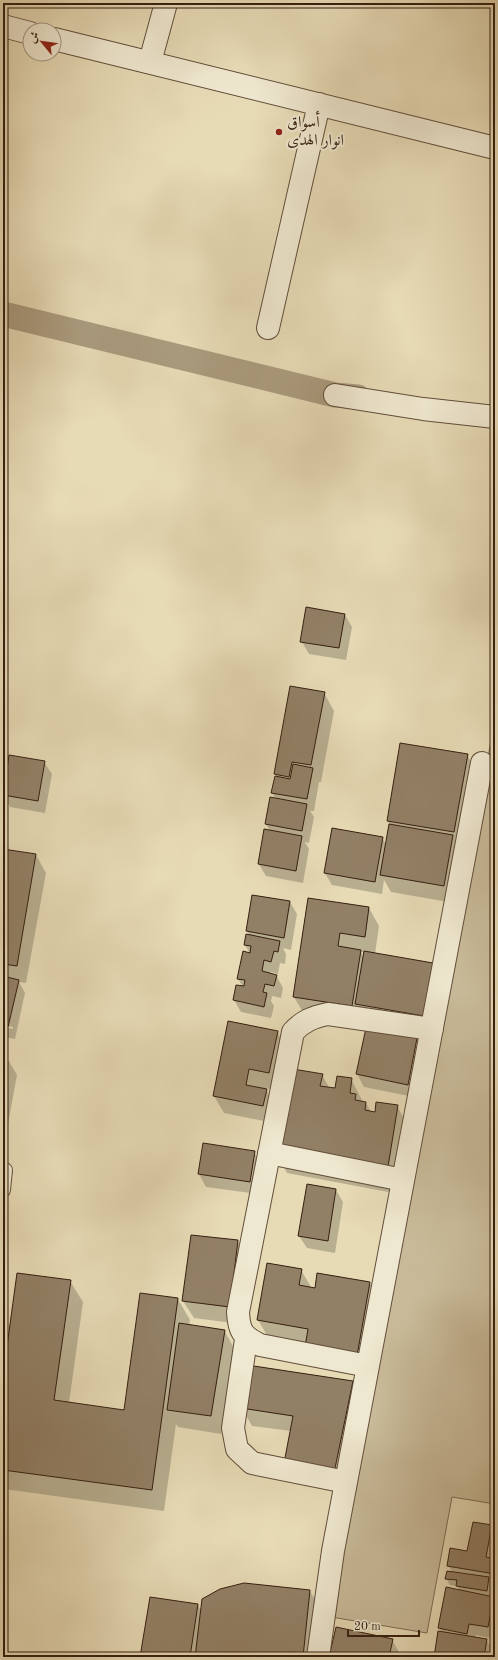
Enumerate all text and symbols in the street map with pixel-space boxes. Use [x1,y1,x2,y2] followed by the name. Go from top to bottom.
[22,22,62,62] north arrow
[27,30,42,45] text: ش
[287,110,344,150] place label: أسواق انوار الهدى
[274,127,284,137] marker: أسواق انوار الهدى
[348,1612,419,1638] scale bar
[354,1621,381,1633] text: 20 m

